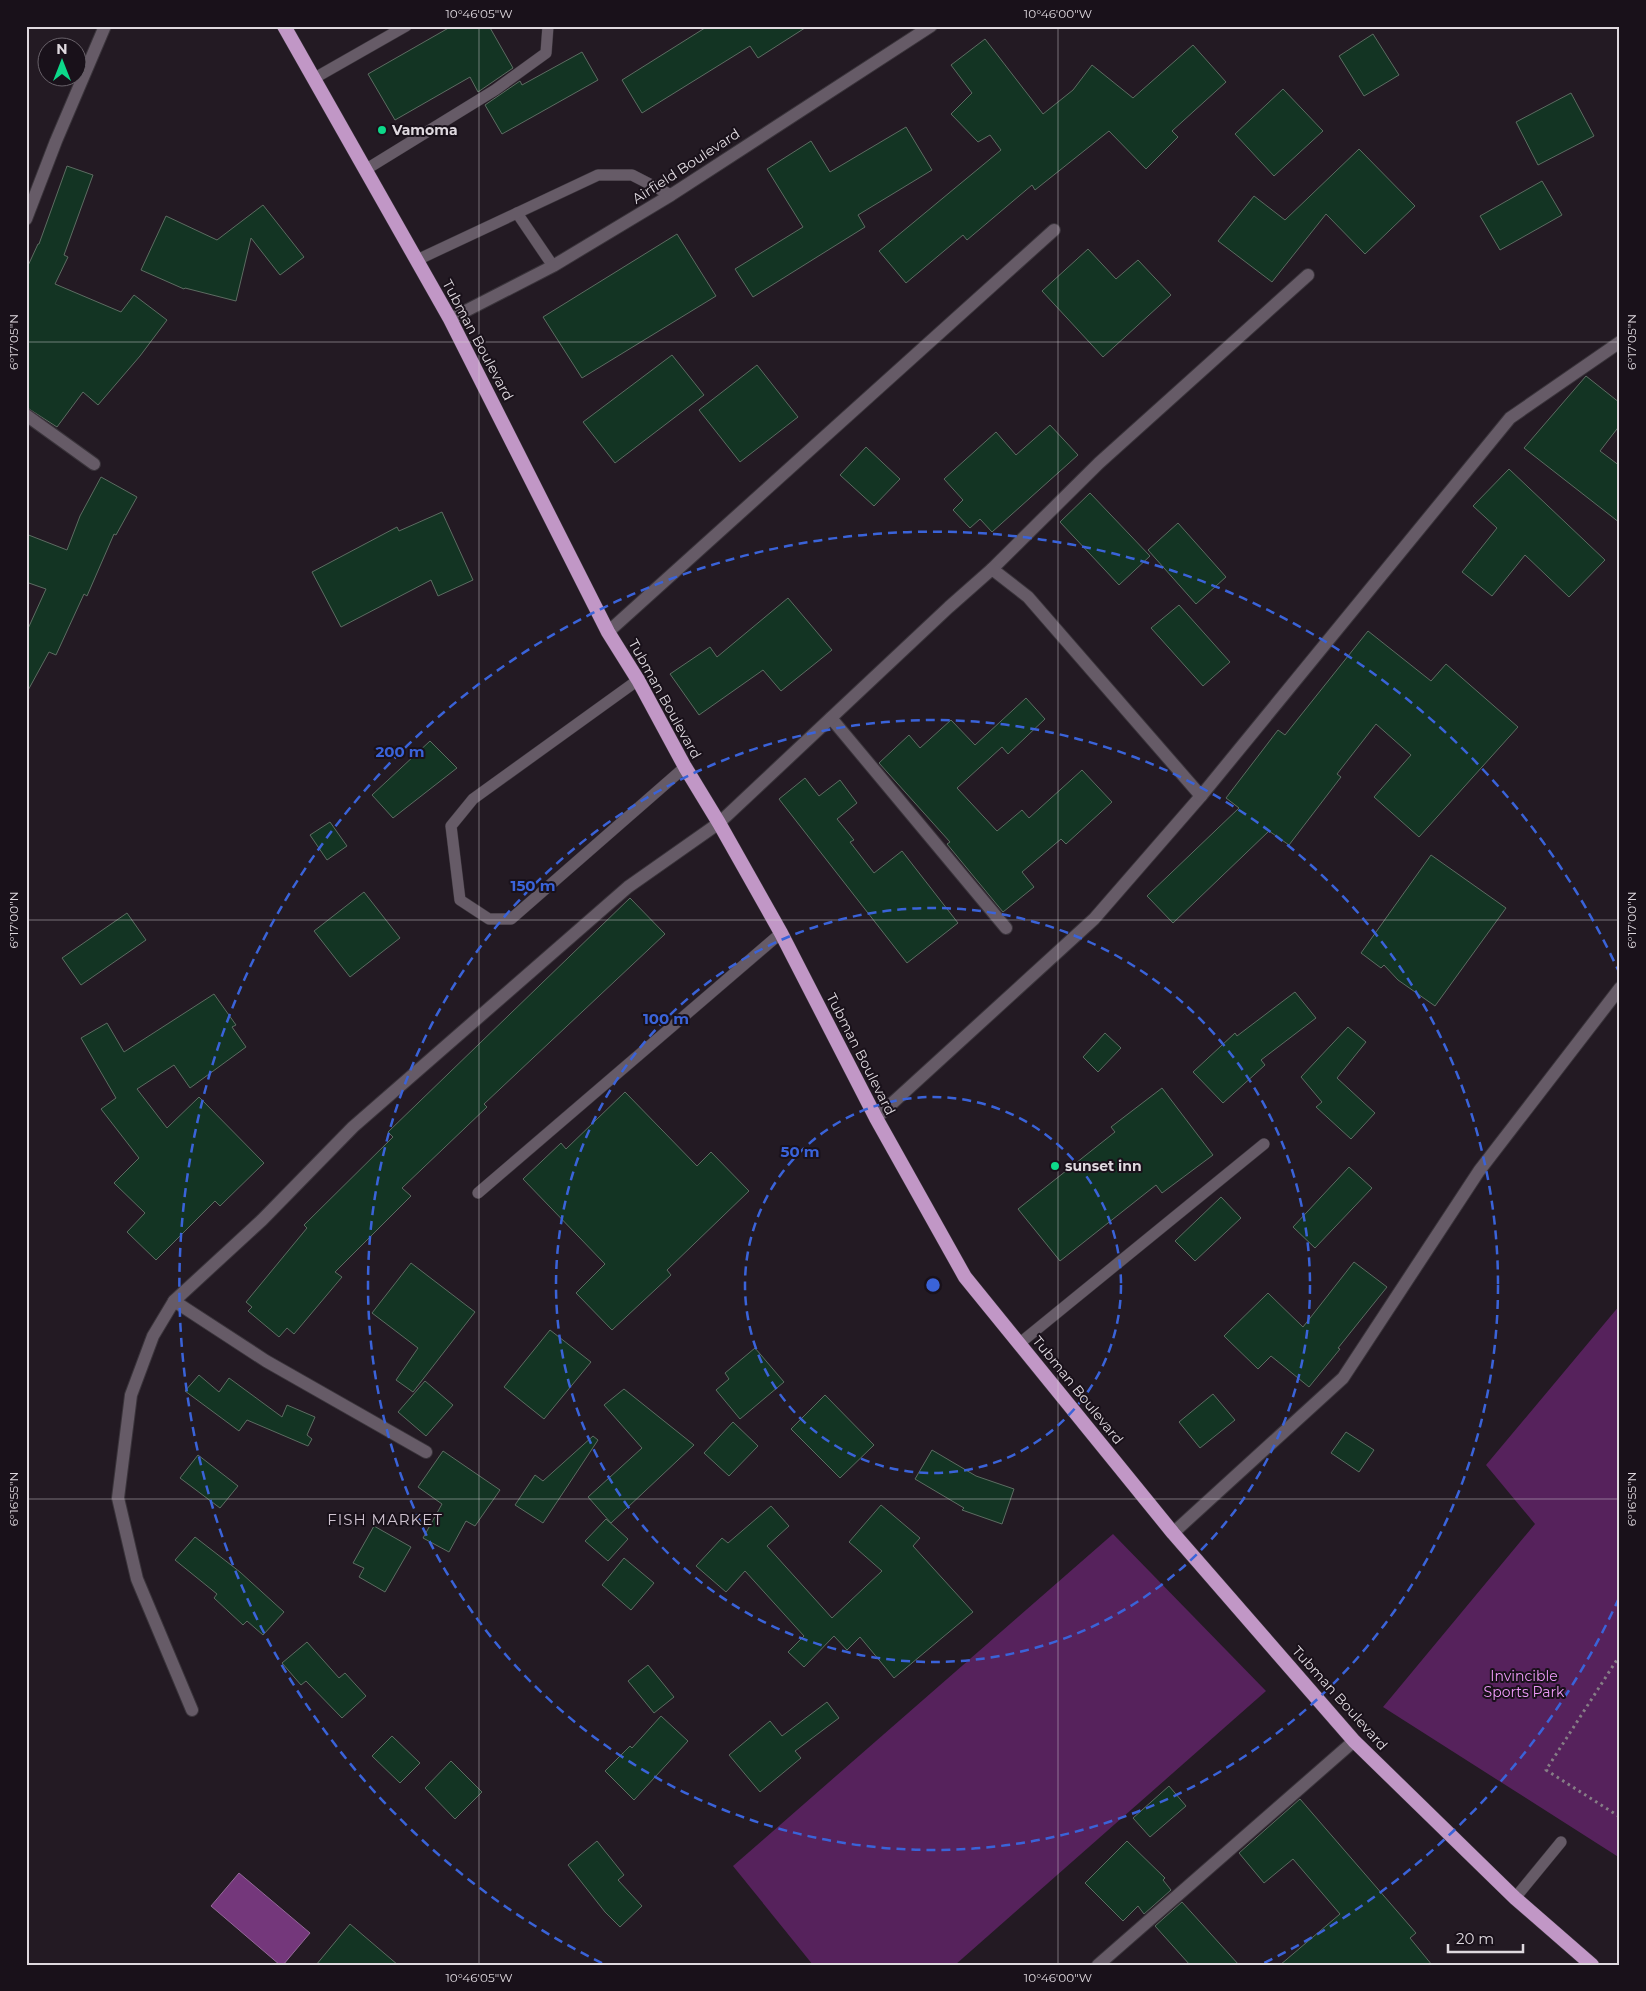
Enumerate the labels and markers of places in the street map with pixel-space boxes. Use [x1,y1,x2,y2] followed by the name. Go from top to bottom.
[391,121,458,139] place label: Vamoma
[376,124,388,136] marker: Vamoma
[1065,1157,1142,1175] place label: sunset inn
[1049,1160,1061,1172] marker: sunset inn
[924,1276,942,1294] centre of rings

